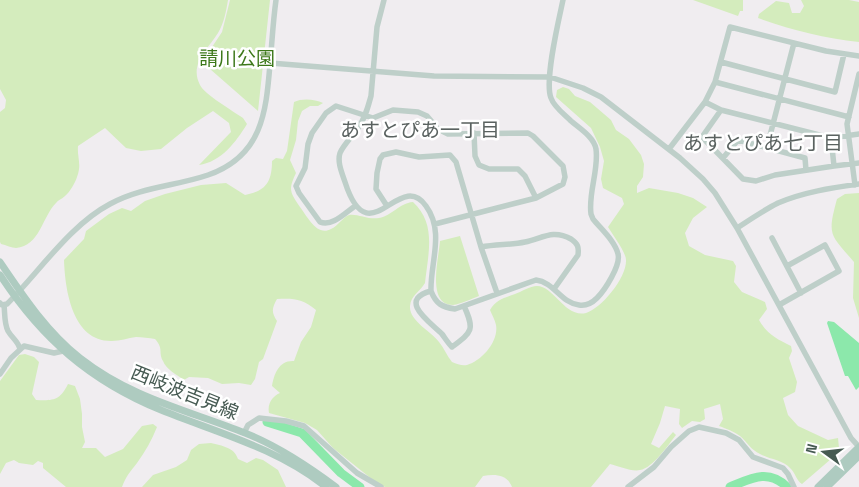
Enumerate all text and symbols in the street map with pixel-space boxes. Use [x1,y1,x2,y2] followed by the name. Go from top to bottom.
[199,46,275,71] park label: 請川公園
[340,117,500,143] district label: あすとぴあ一丁目
[683,130,843,156] district label: あすとぴあ七丁目
[127,360,242,425] street label: 西岐波吉見線
[799,427,849,477] north arrow
[802,442,821,456] text: N

